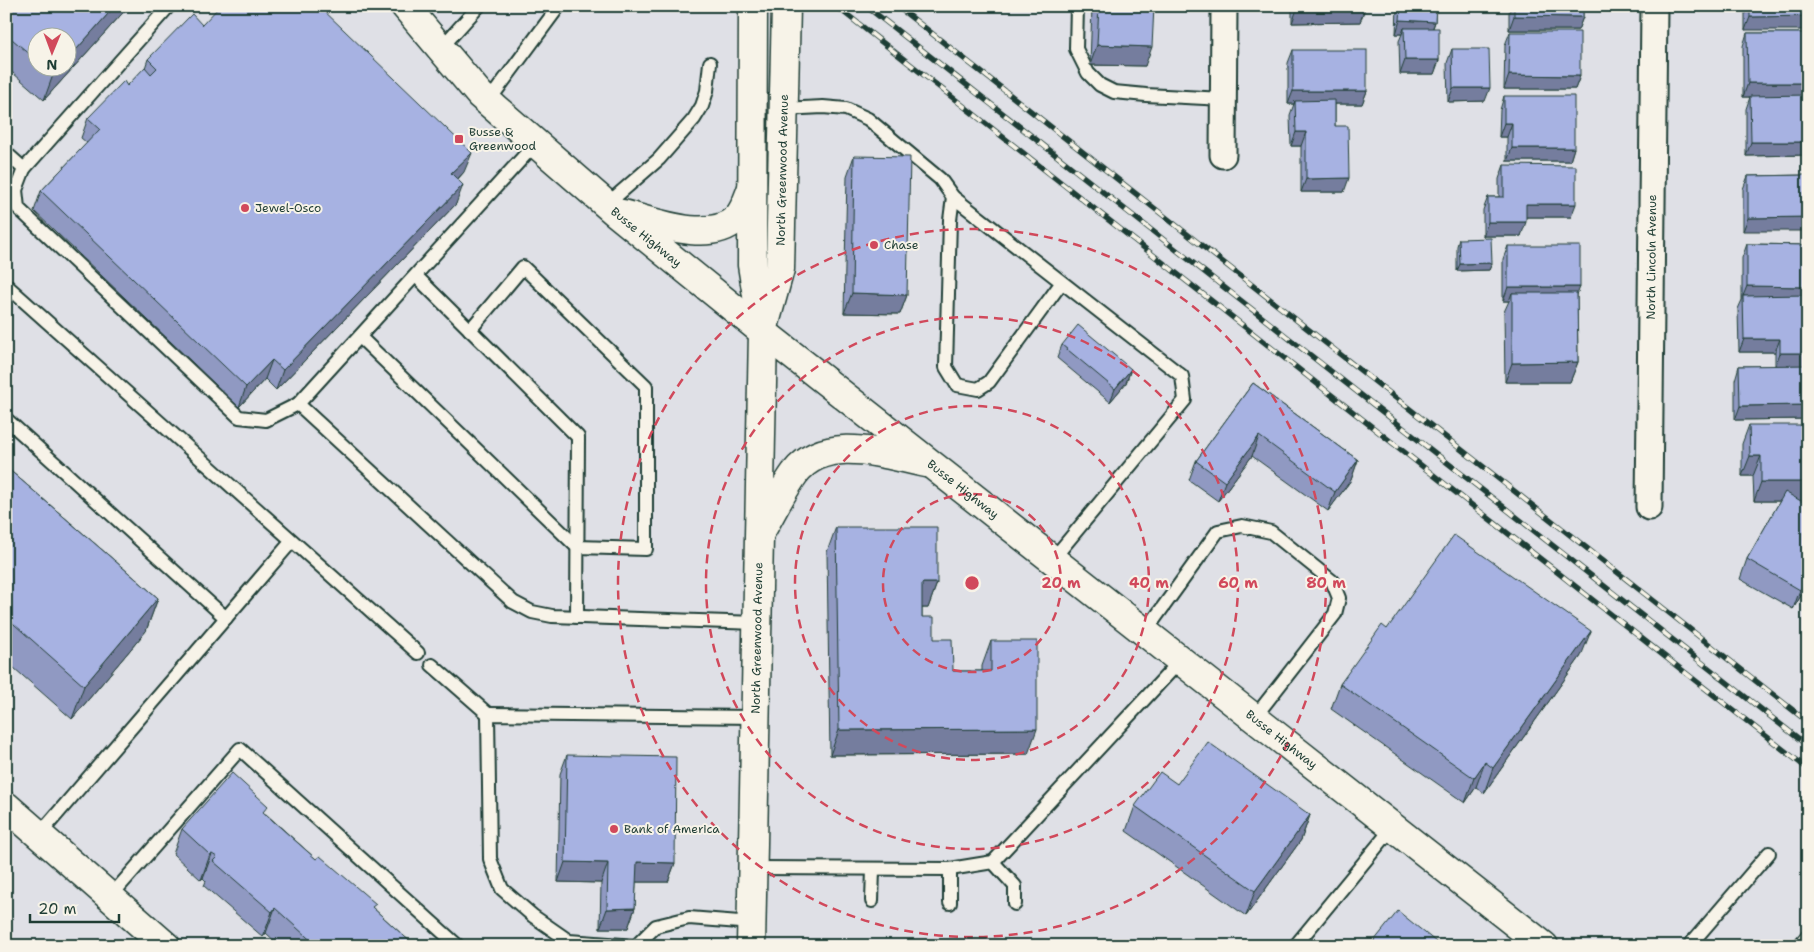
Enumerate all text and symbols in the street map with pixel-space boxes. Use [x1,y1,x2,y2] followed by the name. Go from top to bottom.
[28,28,78,78] north arrow
[46,56,57,74] text: N
[773,94,792,246] street label: North Greenwood Avenue
[469,124,537,154] place label: Busse & Greenwood
[453,133,465,145] marker: Busse & Greenwood
[1643,194,1660,320] street label: North Lincoln Avenue
[255,200,321,216] place label: Jewel-Osco
[239,202,251,214] marker: Jewel-Osco
[607,204,685,271] street label: Busse Highway
[884,237,919,253] place label: Chase
[868,239,880,251] marker: Chase
[924,456,1002,522] street label: Busse Highway
[748,562,767,714] street label: North Greenwood Avenue
[1041,573,1081,593] text: 20 m
[1129,573,1169,593] text: 40 m
[1218,573,1258,593] text: 60 m
[1306,573,1346,593] text: 80 m
[963,574,981,592] centre of rings
[1242,706,1321,773] street label: Busse Highway
[624,821,720,837] place label: Bank of America
[608,823,620,835] marker: Bank of America
[30,892,119,924] scale bar
[38,899,77,919] text: 20 m

